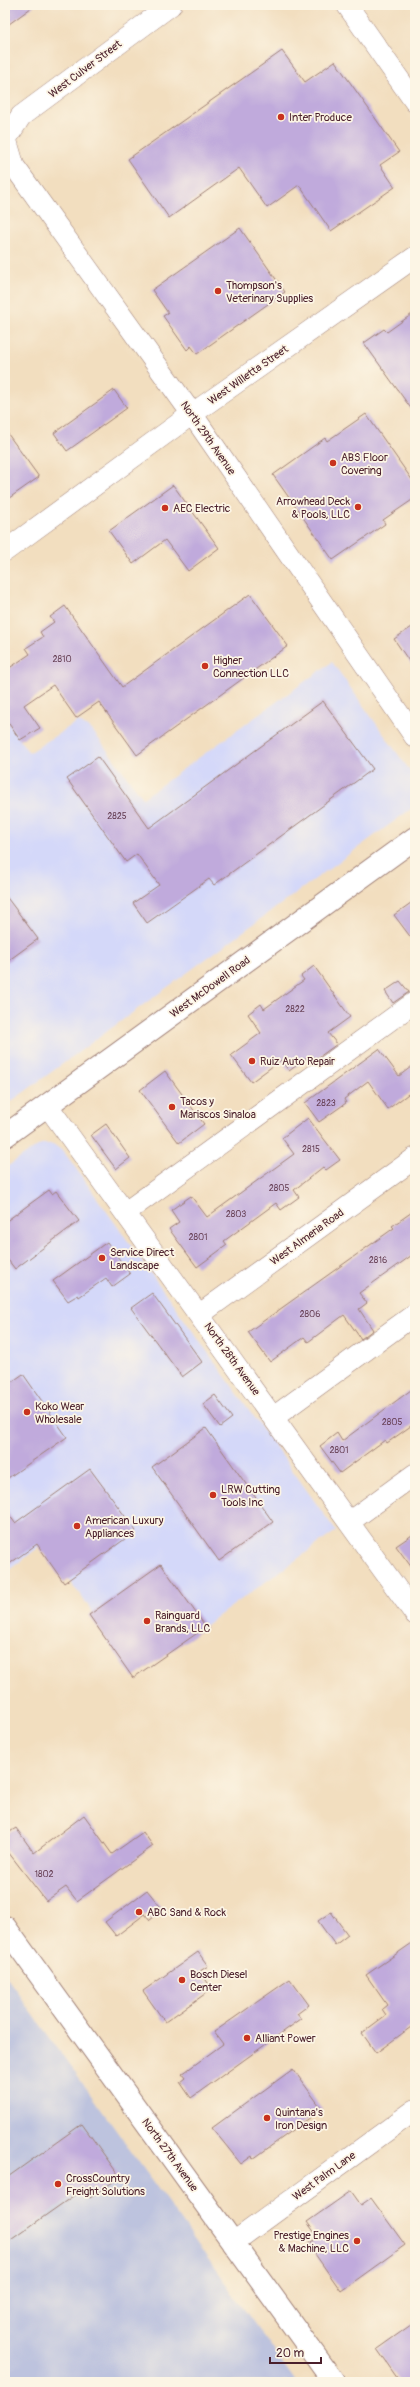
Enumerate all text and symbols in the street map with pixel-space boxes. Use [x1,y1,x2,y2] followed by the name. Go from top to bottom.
[46,37,125,101] street label: West Culver Street
[289,111,352,124] place label: Inter Produce
[276,112,286,122] marker: Inter Produce
[226,279,313,305] place label: Thompson's Veterinary Supplies
[213,286,223,296] marker: Thompson's Veterinary Supplies
[205,342,291,408] street label: West Willetta Street
[178,399,239,478] street label: North 29th Avenue
[341,451,388,477] place label: ABS Floor Covering
[328,458,338,468] marker: ABS Floor Covering
[276,495,350,521] place label: Arrowhead Deck & Pools, LLC
[173,502,231,515] place label: AEC Electric
[353,502,363,512] marker: Arrowhead Deck & Pools, LLC
[160,503,170,513] marker: AEC Electric
[52,654,72,665] house number: 2810
[213,654,289,680] place label: Higher Connection LLC
[200,661,210,671] marker: Higher Connection LLC
[107,811,127,822] house number: 2825
[167,954,253,1020] street label: West McDowell Road
[285,1004,305,1015] house number: 2822
[260,1055,335,1068] place label: Ruiz Auto Repair
[247,1056,257,1066] marker: Ruiz Auto Repair
[180,1095,256,1121] place label: Tacos y Mariscos Sinaloa
[316,1098,336,1109] house number: 2823
[167,1102,177,1112] marker: Tacos y Mariscos Sinaloa
[302,1144,320,1155] house number: 2815
[269,1183,289,1194] house number: 2805
[268,1206,346,1268] street label: West Almeria Road
[226,1209,246,1220] house number: 2803
[188,1232,208,1243] house number: 2801
[110,1246,175,1272] place label: Service Direct Landscape
[97,1253,107,1263] marker: Service Direct Landscape
[369,1255,387,1266] house number: 2816
[300,1309,320,1320] house number: 2806
[201,1320,263,1398] street label: North 28th Avenue
[35,1400,84,1426] place label: Koko Wear Wholesale
[22,1407,32,1417] marker: Koko Wear Wholesale
[382,1417,402,1428] house number: 2805
[329,1445,349,1456] house number: 2801
[221,1483,281,1509] place label: LRW Cutting Tools Inc
[208,1490,218,1500] marker: LRW Cutting Tools Inc
[85,1514,164,1540] place label: American Luxury Appliances
[72,1521,82,1531] marker: American Luxury Appliances
[155,1609,211,1635] place label: Rainguard Brands, LLC
[142,1616,152,1626] marker: Rainguard Brands, LLC
[34,1869,54,1880] house number: 1802
[147,1906,227,1919] place label: ABC Sand & Rock
[134,1907,144,1917] marker: ABC Sand & Rock
[190,1968,247,1994] place label: Bosch Diesel Center
[177,1975,187,1985] marker: Bosch Diesel Center
[255,2032,316,2045] place label: Alliant Power
[242,2033,252,2043] marker: Alliant Power
[275,2106,327,2132] place label: Quintana's Iron Design
[262,2113,272,2123] marker: Quintana's Iron Design
[139,2116,201,2194] street label: North 27th Avenue
[290,2148,359,2203] street label: West Palm Lane
[66,2172,145,2198] place label: CrossCountry Freight Solutions
[53,2179,63,2189] marker: CrossCountry Freight Solutions
[273,2229,349,2255] place label: Prestige Engines & Machine, LLC
[352,2236,362,2246] marker: Prestige Engines & Machine, LLC
[270,2339,321,2365] scale bar
[276,2346,305,2361] text: 20 m

